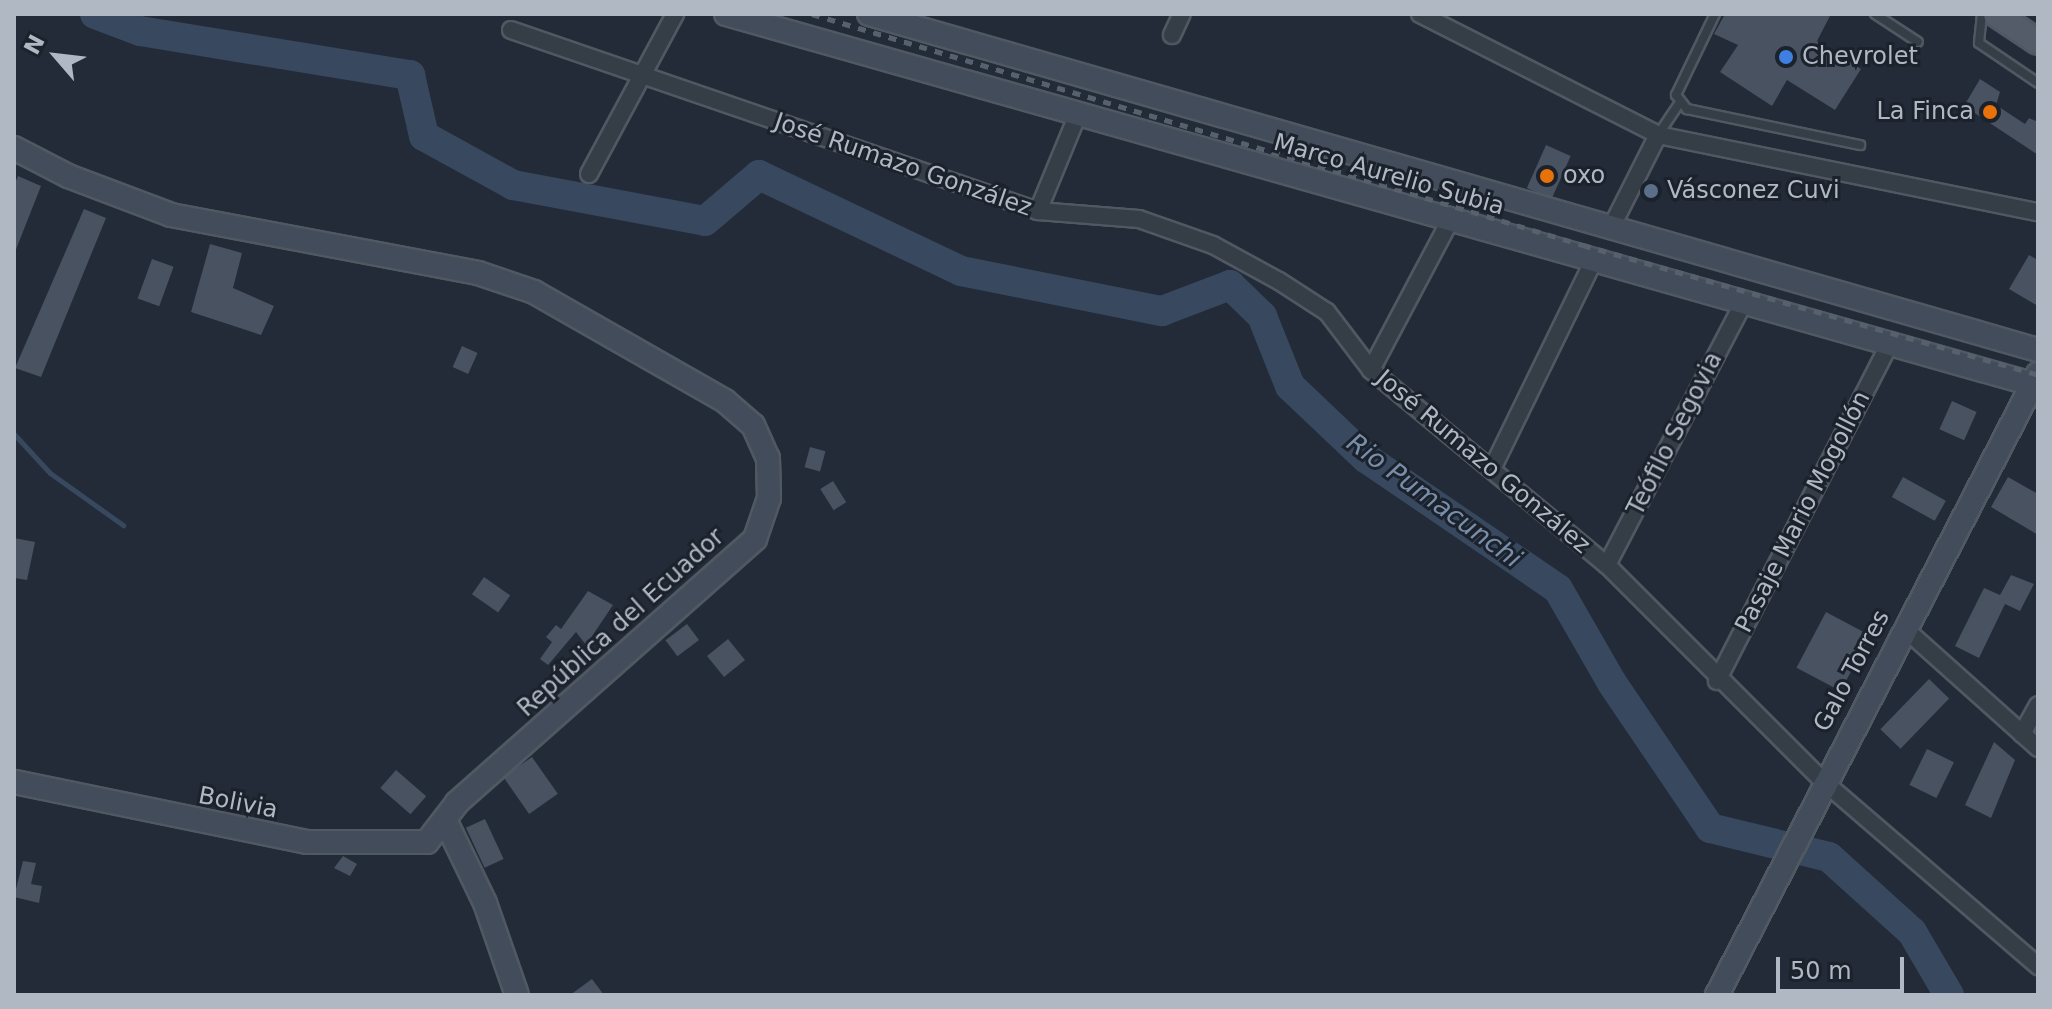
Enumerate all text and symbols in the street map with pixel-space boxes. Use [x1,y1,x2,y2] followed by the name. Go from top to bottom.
[16,16,96,96] north arrow
[19,31,50,59] text: N
[1802,43,1918,71] place label: Chevrolet
[1777,48,1795,66] marker: Chevrolet
[1876,98,1974,126] place label: La Finca
[1981,103,1999,121] marker: La Finca
[771,107,1035,223] street label: José Rumazo González
[1270,128,1508,222] street label: Marco Aurelio Subia
[1563,162,1605,190] place label: oxo
[1538,167,1556,185] marker: oxo
[1667,177,1840,205] place label: Vásconez Cuvi
[1642,182,1660,200] marker: Vásconez Cuvi
[1621,347,1729,521] street label: Teófilo Segovia
[1370,364,1596,560] street label: José Rumazo González
[1730,386,1876,638] street label: Pasaje Mario Mogollón
[1341,427,1527,575] water label: Rio Pumacunchi
[512,523,730,723] street label: República del Ecuador
[1808,605,1896,737] street label: Galo Torres
[196,781,280,825] street label: Bolivia
[1780,941,1908,991] scale bar
[1790,957,1852,985] text: 50 m

